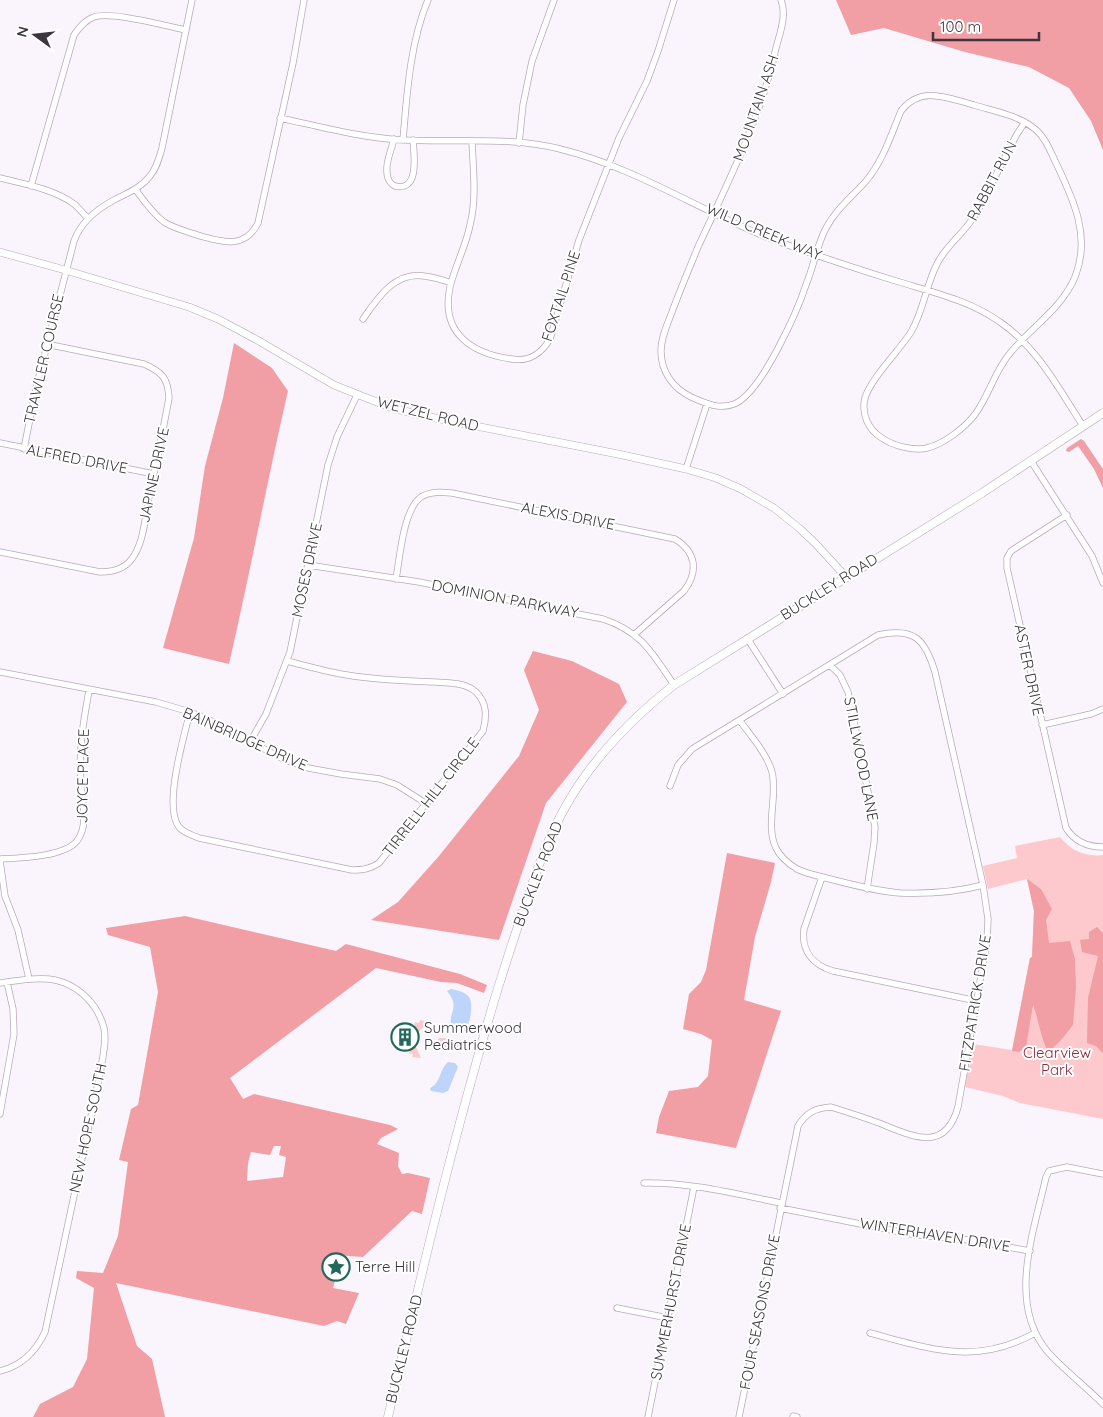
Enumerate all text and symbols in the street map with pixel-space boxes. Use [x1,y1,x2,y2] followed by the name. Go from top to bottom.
[10,10,60,60] north arrow
[933,10,1039,42] scale bar
[940,17,981,36] text: 100 m
[12,24,32,39] text: N
[728,52,783,164] street label: MOUNTAIN ASH
[963,138,1021,224] street label: RABBIT RUN
[703,199,825,265] street label: WILD CREEK WAY
[537,248,584,344] street label: FOXTAIL PINE
[19,292,68,426] street label: TRAWLER COURSE
[375,392,481,435] street label: WETZEL ROAD
[134,425,173,524] street label: JAPINE DRIVE
[25,439,129,478] street label: ALFRED DRIVE
[520,497,616,534] street label: ALEXIS DRIVE
[287,521,326,619] street label: MOSES DRIVE
[777,549,881,624] street label: BUCKLEY ROAD
[430,575,581,622] street label: DOMINION PARKWAY
[1011,622,1048,717] street label: ASTER DRIVE
[840,695,883,823] street label: STILLWOOD LANE
[180,702,311,775] street label: BAINBRIDGE DRIVE
[72,728,93,824] street label: JOYCE PLACE
[378,733,483,860] street label: TIRRELL HILL CIRCLE
[509,818,566,929] street label: BUCKLEY ROAD
[954,933,995,1073] street label: FITZPATRICK DRIVE
[424,1018,522,1054] place label: Summerwood Pediatrics
[390,1022,420,1052] building icon: Summerwood Pediatrics
[1023,1043,1091,1079] park label: Clearview Park
[64,1061,111,1195] street label: NEW HOPE SOUTH
[858,1213,1012,1256] street label: WINTERHAVEN DRIVE
[646,1222,695,1382] street label: SUMMERHURST DRIVE
[735,1233,784,1391] street label: FOUR SEASONS DRIVE
[321,1252,351,1282] place icon: Terre Hill
[355,1257,415,1276] place label: Terre Hill
[381,1292,426,1405] street label: BUCKLEY ROAD

